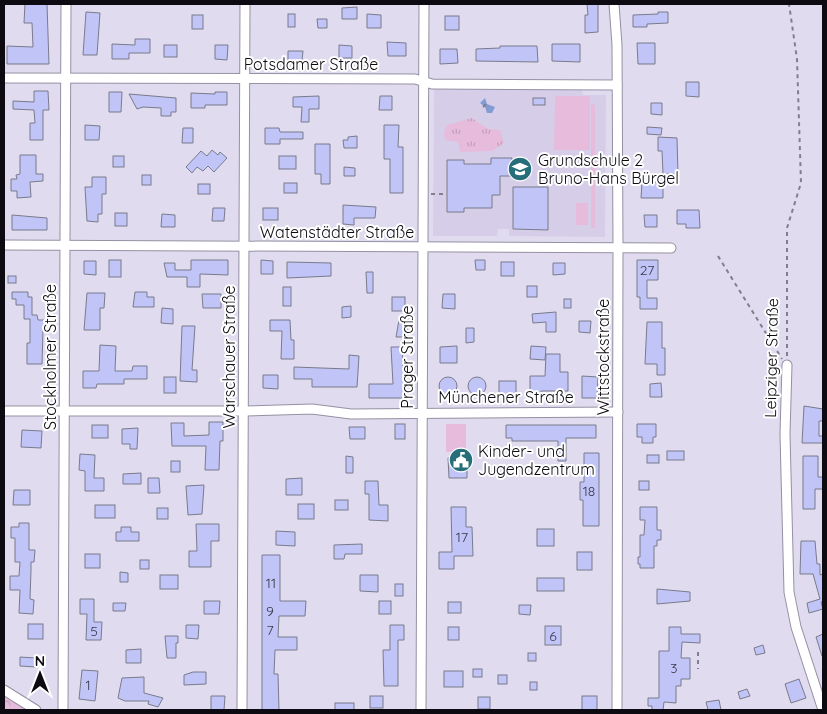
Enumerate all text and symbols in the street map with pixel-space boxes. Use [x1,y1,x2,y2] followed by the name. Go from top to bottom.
[244,54,378,74] street label: Potsdamer Straße
[538,150,679,188] place label: Grundschule 2 Bruno-Hans Bürgel
[507,156,533,182] school or university icon: Grundschule 2 Bruno-Hans Bürgel
[260,222,414,242] street label: Watenstädter Straße
[640,261,654,279] house number: 27
[40,284,60,430] street label: Stockholmer Straße
[219,285,239,429] street label: Warschauer Straße
[760,298,782,418] street label: Leipziger Straße
[593,299,613,415] street label: Wittstockstraße
[397,305,417,409] street label: Prager Straße
[438,387,574,407] street label: Münchener Straße
[478,441,595,479] place label: Kinder- und Jugendzentrum
[448,447,474,473] public building icon: Kinder- und Jugendzentrum
[583,482,595,500] house number: 18
[456,528,468,546] house number: 17
[266,574,276,592] house number: 11
[266,602,274,620] house number: 9
[266,621,274,639] house number: 7
[90,622,98,640] house number: 5
[549,627,557,645] house number: 6
[15,649,65,699] north arrow
[35,652,45,670] text: N
[670,659,678,677] house number: 3
[85,676,91,694] house number: 1

